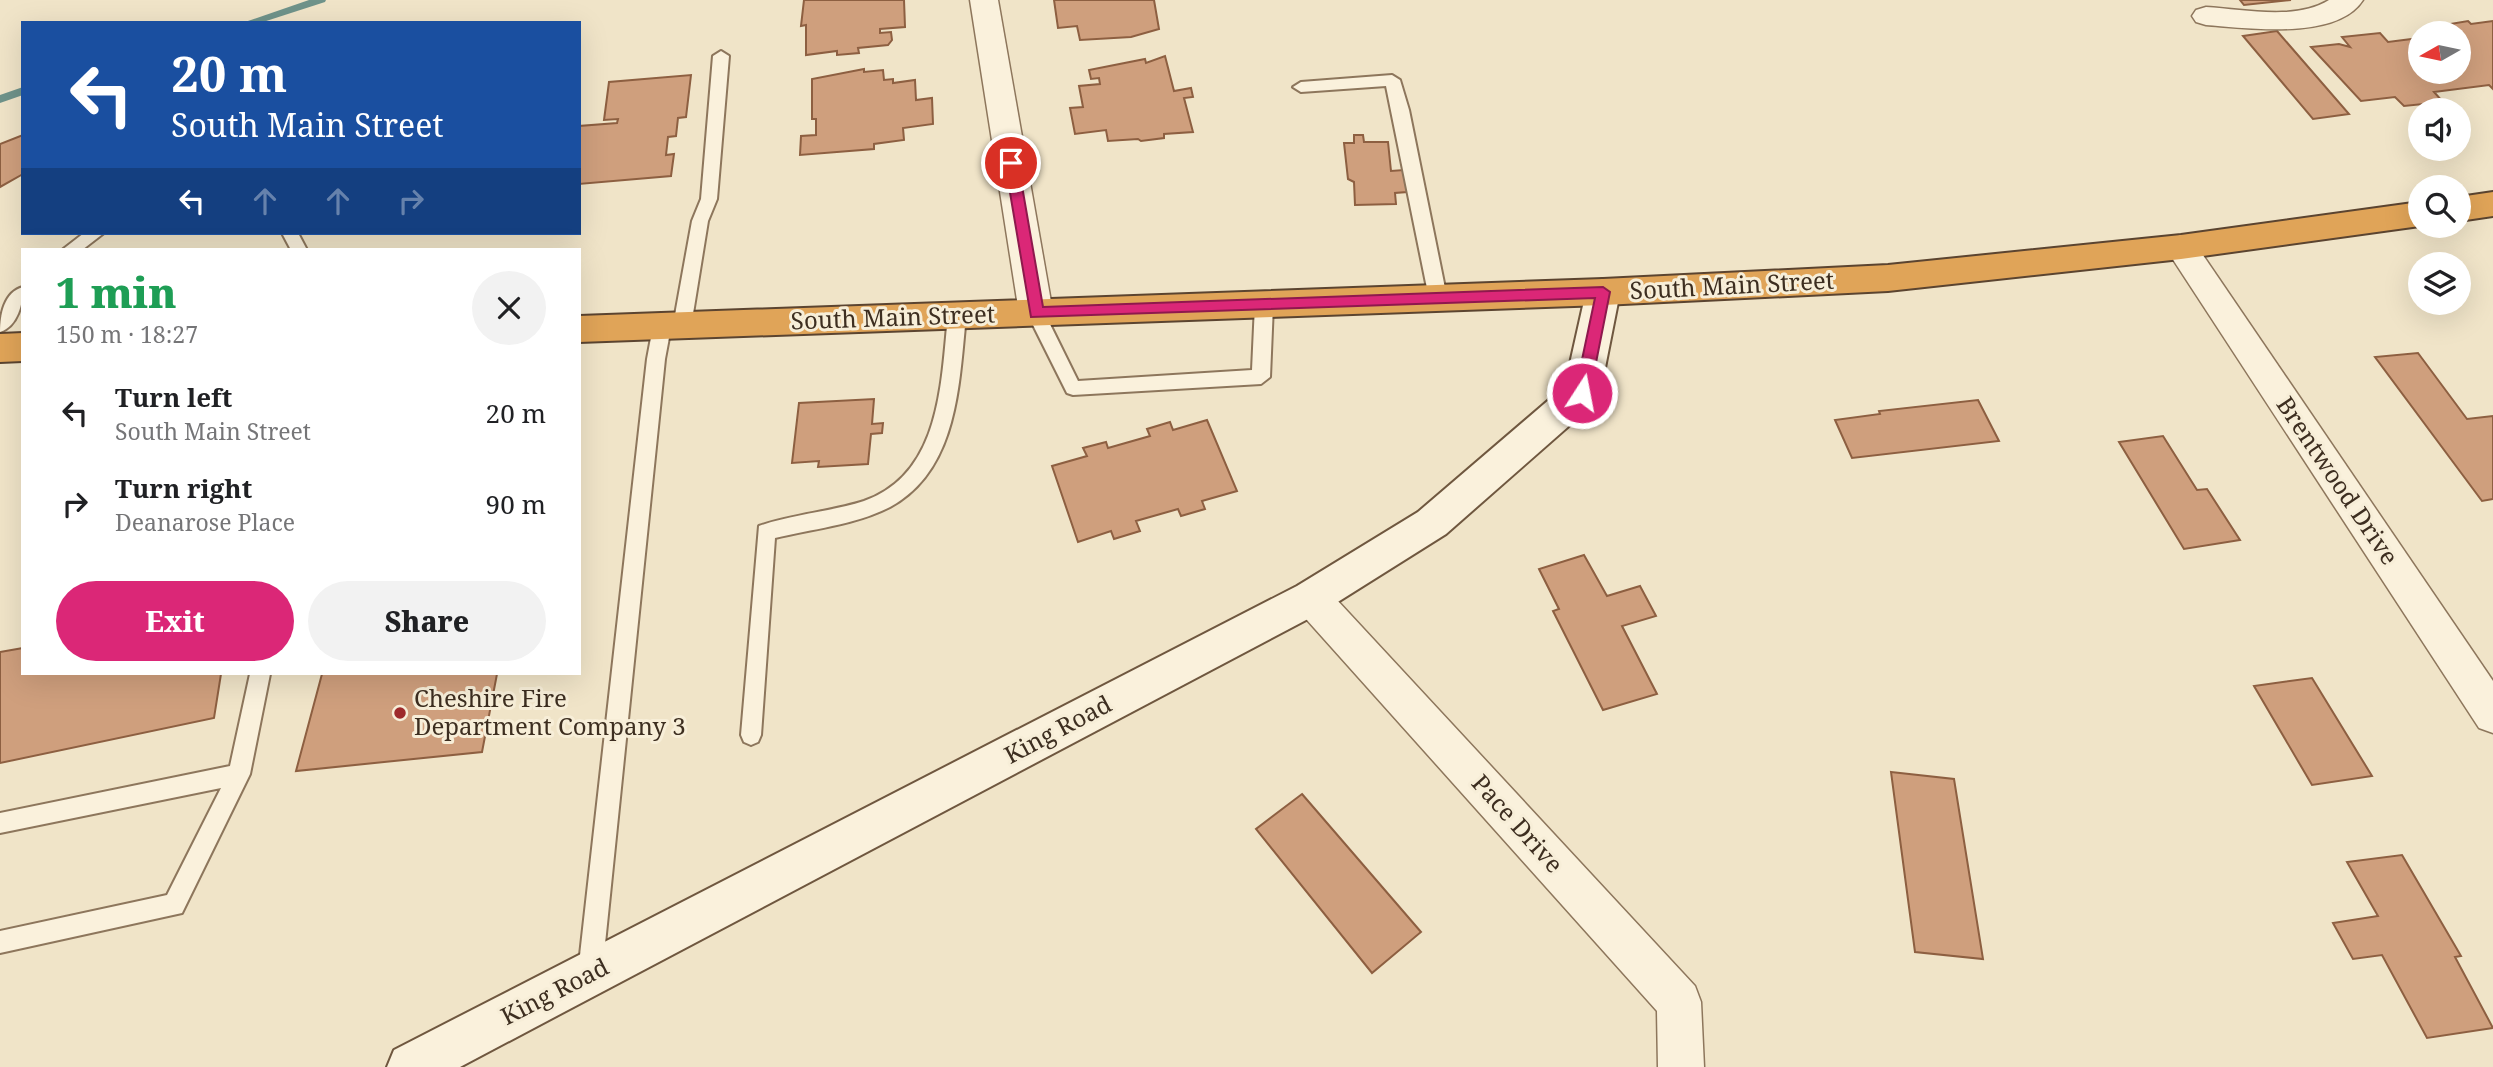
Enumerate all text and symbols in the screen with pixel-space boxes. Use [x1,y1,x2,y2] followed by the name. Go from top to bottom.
[2408,21,2471,84] north arrow
[2408,21,2471,315] map controls
[171,40,287,106] text: 20 m
[56,49,147,140] icon: left
[2408,98,2471,161] button: sound
[171,103,444,146] text: South Main Street
[981,133,1041,193] pin
[992,144,1030,182] icon: arrive
[2408,175,2471,238] button: search
[173,182,211,220] icon: left
[246,182,284,220] icon: ahead
[319,182,357,220] icon: ahead
[392,182,430,220] icon: right
[2408,252,2471,315] button: layers
[56,263,177,320] text: 1 min
[1629,263,1835,306] street label: South Main Street
[472,271,546,345] button: close
[790,296,996,337] street label: South Main Street
[56,318,198,350] text: 150 m · 18:27
[1545,356,1619,430] position arrow
[115,379,232,415] text: Turn left
[2270,390,2407,571] street label: Brentwood Drive
[56,394,94,432] icon: left
[486,395,546,431] text: 20 m
[115,415,311,447] text: South Main Street
[115,470,252,506] text: Turn right
[56,485,94,523] icon: right
[486,486,546,522] text: 90 m
[115,506,295,538] text: Deanarose Place
[56,581,294,661] button: Exit
[308,581,546,661] button: Share
[414,681,686,742] place label: Cheshire Fire Department Company 3
[998,687,1117,771] street label: King Road
[392,705,408,721] marker: Cheshire Fire Department Company 3
[1465,767,1571,879] street label: Pace Drive
[495,949,614,1032] street label: King Road

